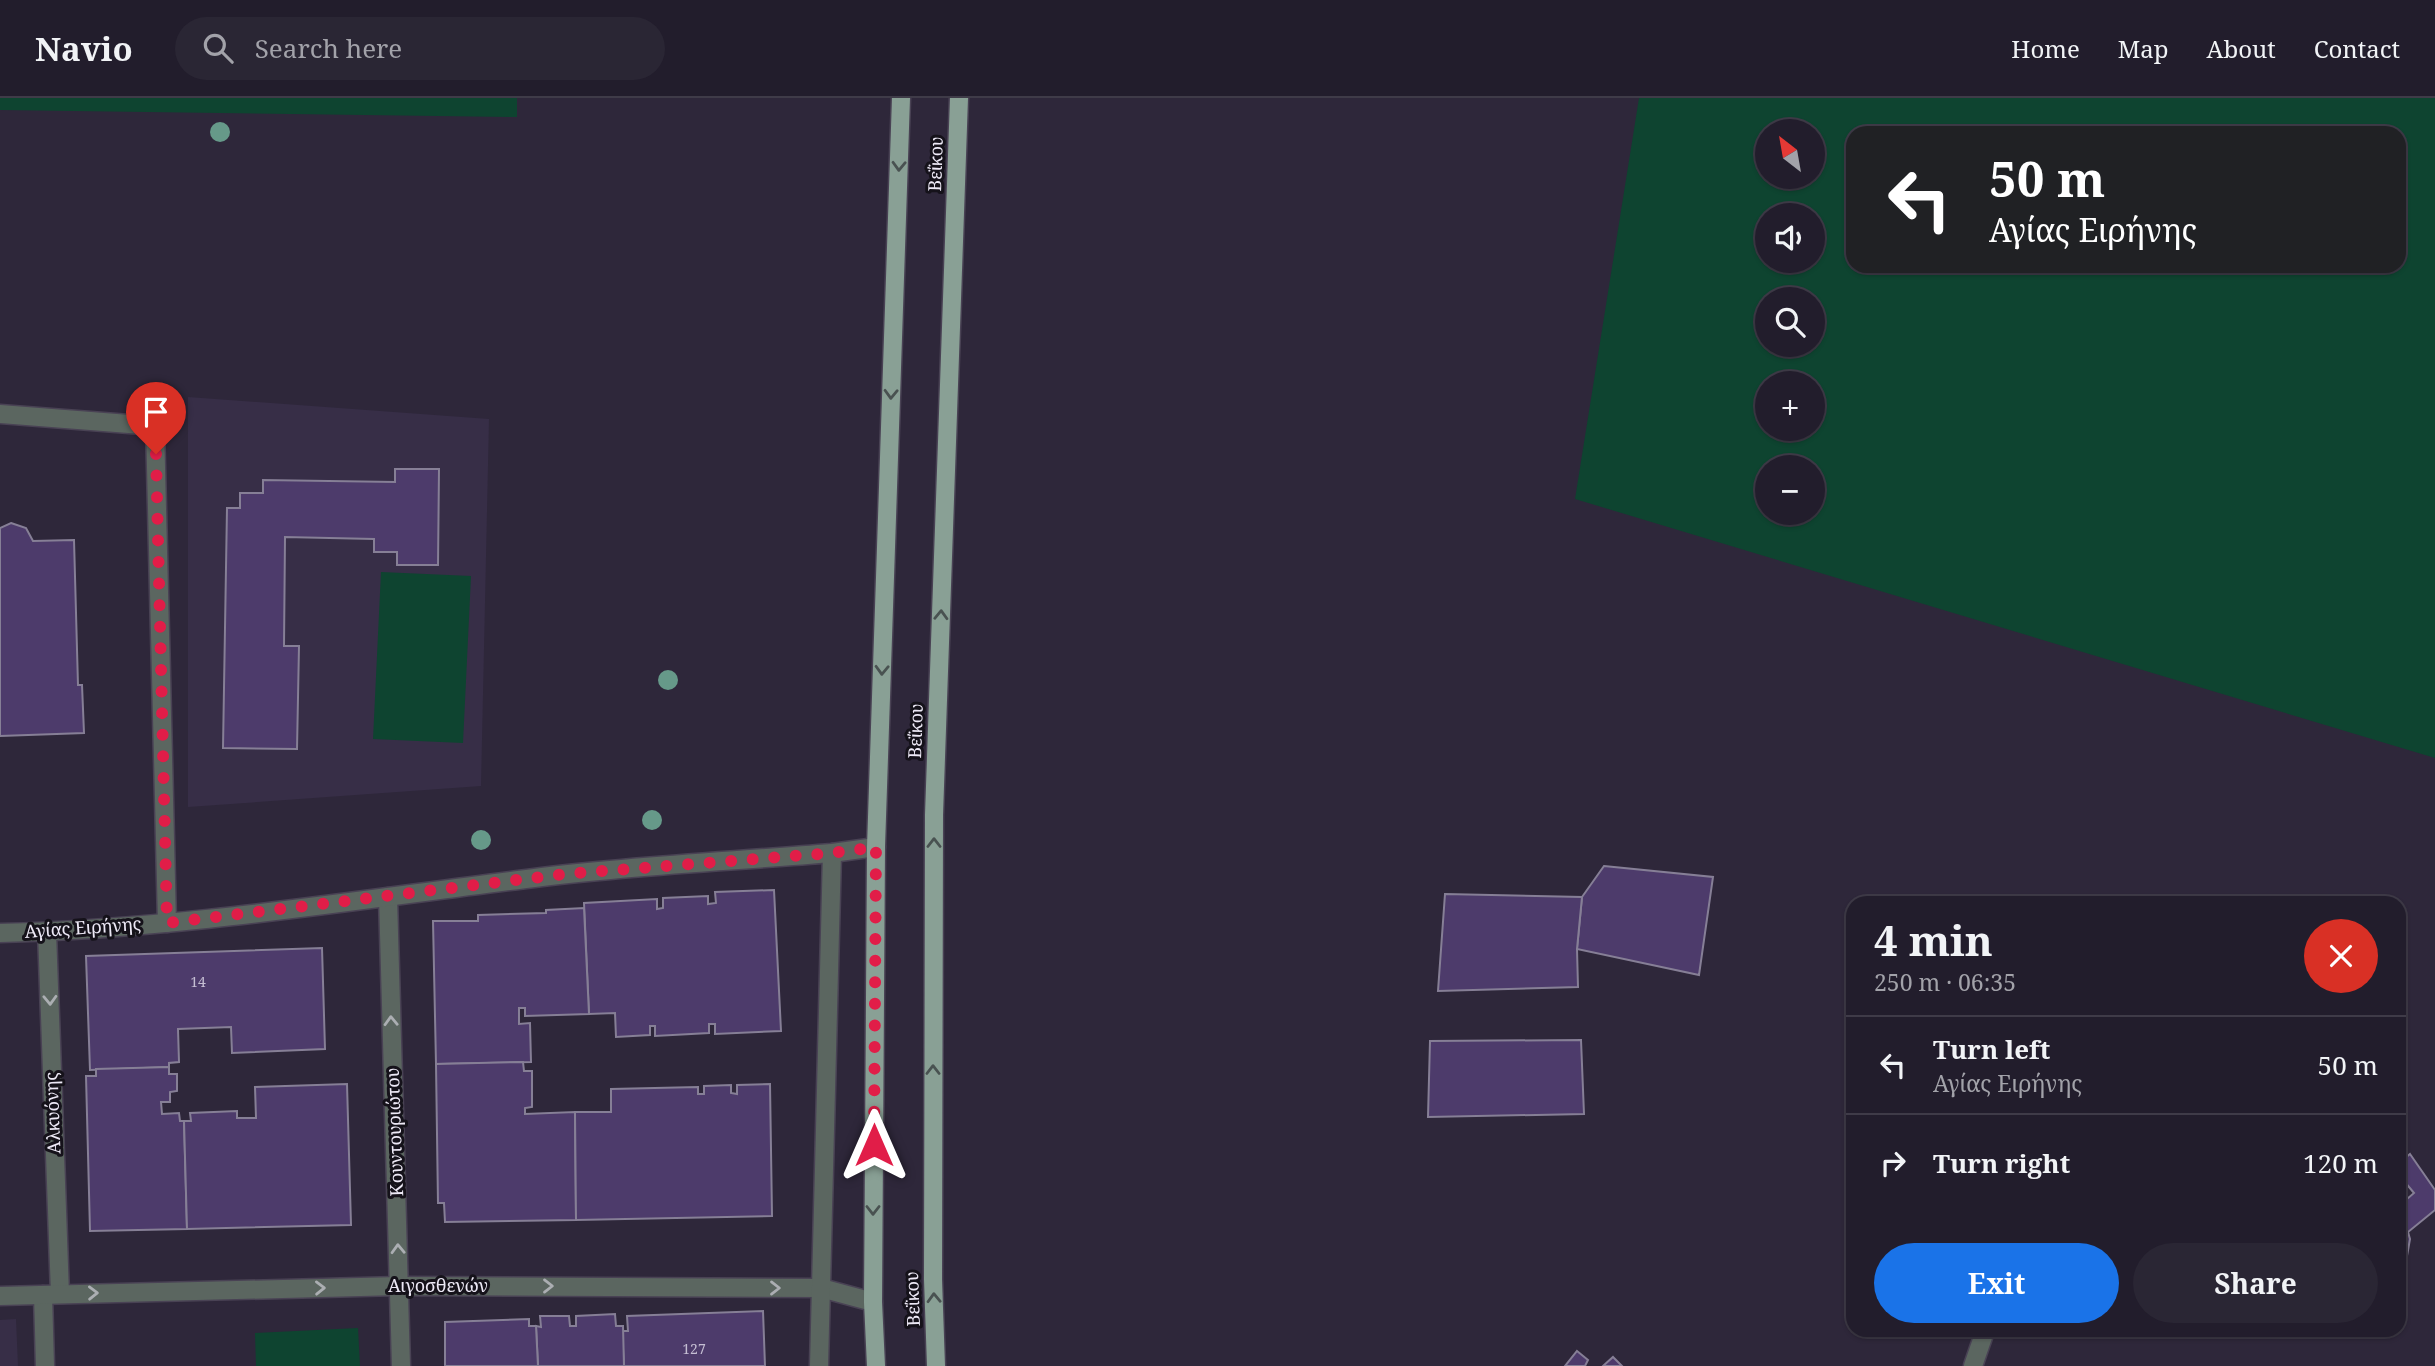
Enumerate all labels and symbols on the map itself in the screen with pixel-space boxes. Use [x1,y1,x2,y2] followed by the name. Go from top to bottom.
[1755,119,1825,189] north arrow
[922,136,948,192] street label: Βεΐκου
[892,161,907,172] one-way arrow
[126,382,186,454] pin
[884,388,899,399] one-way arrow
[933,610,949,620] one-way arrow
[875,665,890,676] one-way arrow
[902,703,928,759] street label: Βεΐκου
[926,837,942,848] one-way arrow
[24,911,142,943] street label: Αγίας Ειρήνης
[190,972,206,991] house number: 14
[42,995,57,1006] one-way arrow
[384,1016,399,1027] one-way arrow
[926,1065,941,1076] one-way arrow
[380,1067,408,1197] street label: Κουντουριώτου
[39,1071,65,1154] street label: Αλκυόνης
[837,1108,911,1182] position arrow
[866,1204,881,1215] one-way arrow
[391,1243,406,1254] one-way arrow
[899,1271,925,1327] street label: Βεΐκου
[388,1273,488,1297] street label: Αιγοσθενών
[543,1278,553,1294] one-way arrow
[315,1280,326,1295] one-way arrow
[770,1280,781,1295] one-way arrow
[87,1286,98,1301] one-way arrow
[926,1292,941,1303] one-way arrow
[682,1339,706,1358] house number: 127

